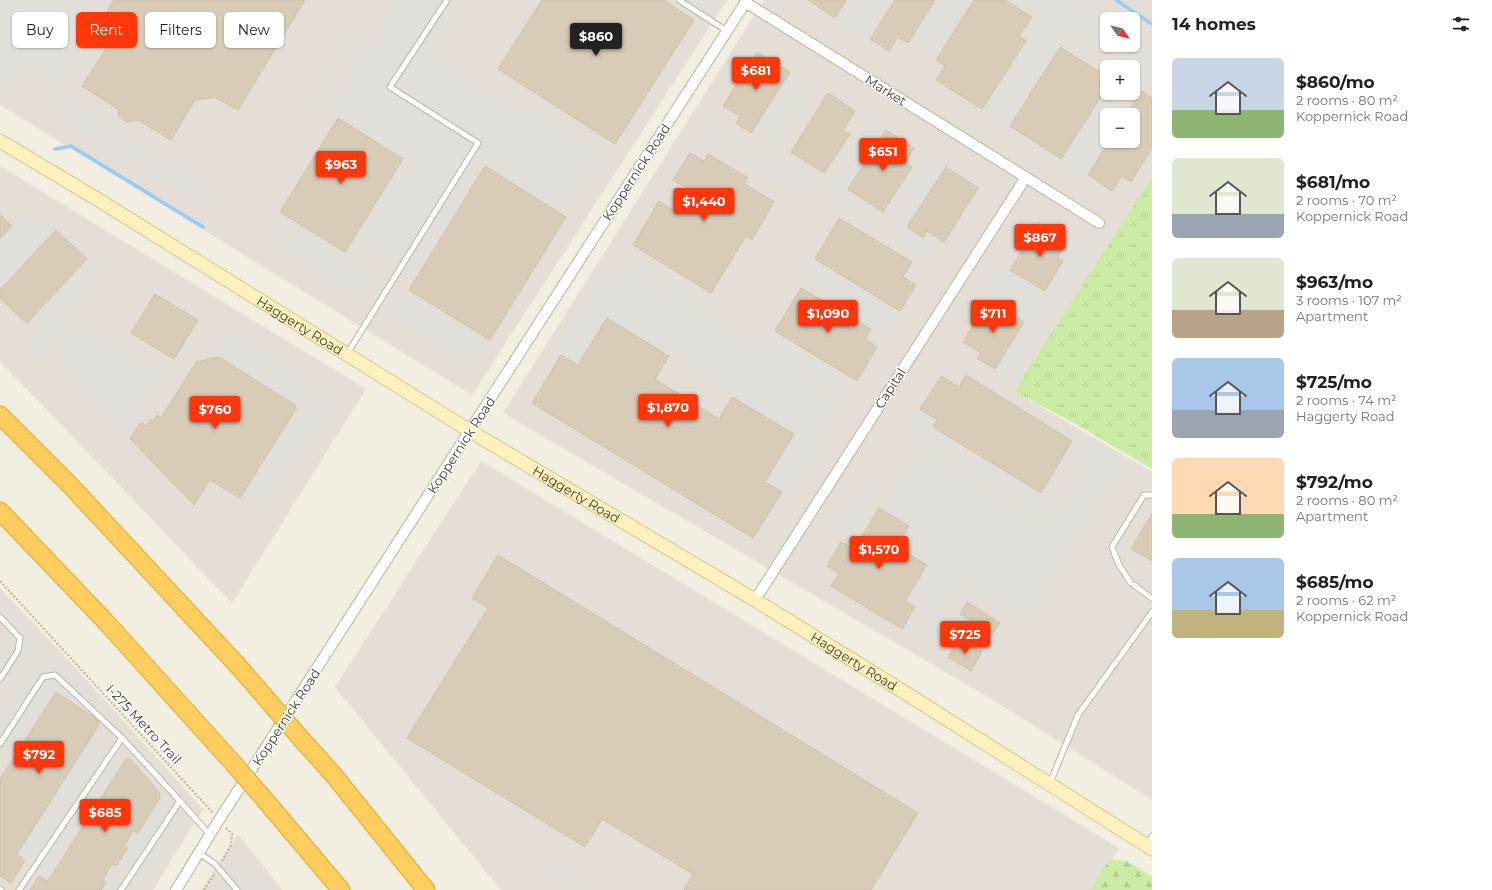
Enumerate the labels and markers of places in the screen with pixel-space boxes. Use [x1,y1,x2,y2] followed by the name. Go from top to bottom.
[572,23,620,57] pin: $860
[732,57,780,91] pin: $681
[859,138,907,172] pin: $651
[317,151,365,185] pin: $963
[671,188,737,222] pin: $1,440
[1016,224,1064,258] pin: $867
[795,300,861,334] pin: $1,090
[969,300,1017,334] pin: $711
[635,394,701,428] pin: $1,870
[191,396,239,430] pin: $760
[846,536,912,570] pin: $1,570
[941,621,989,655] pin: $725
[15,741,63,775] pin: $792
[81,799,129,833] pin: $685

